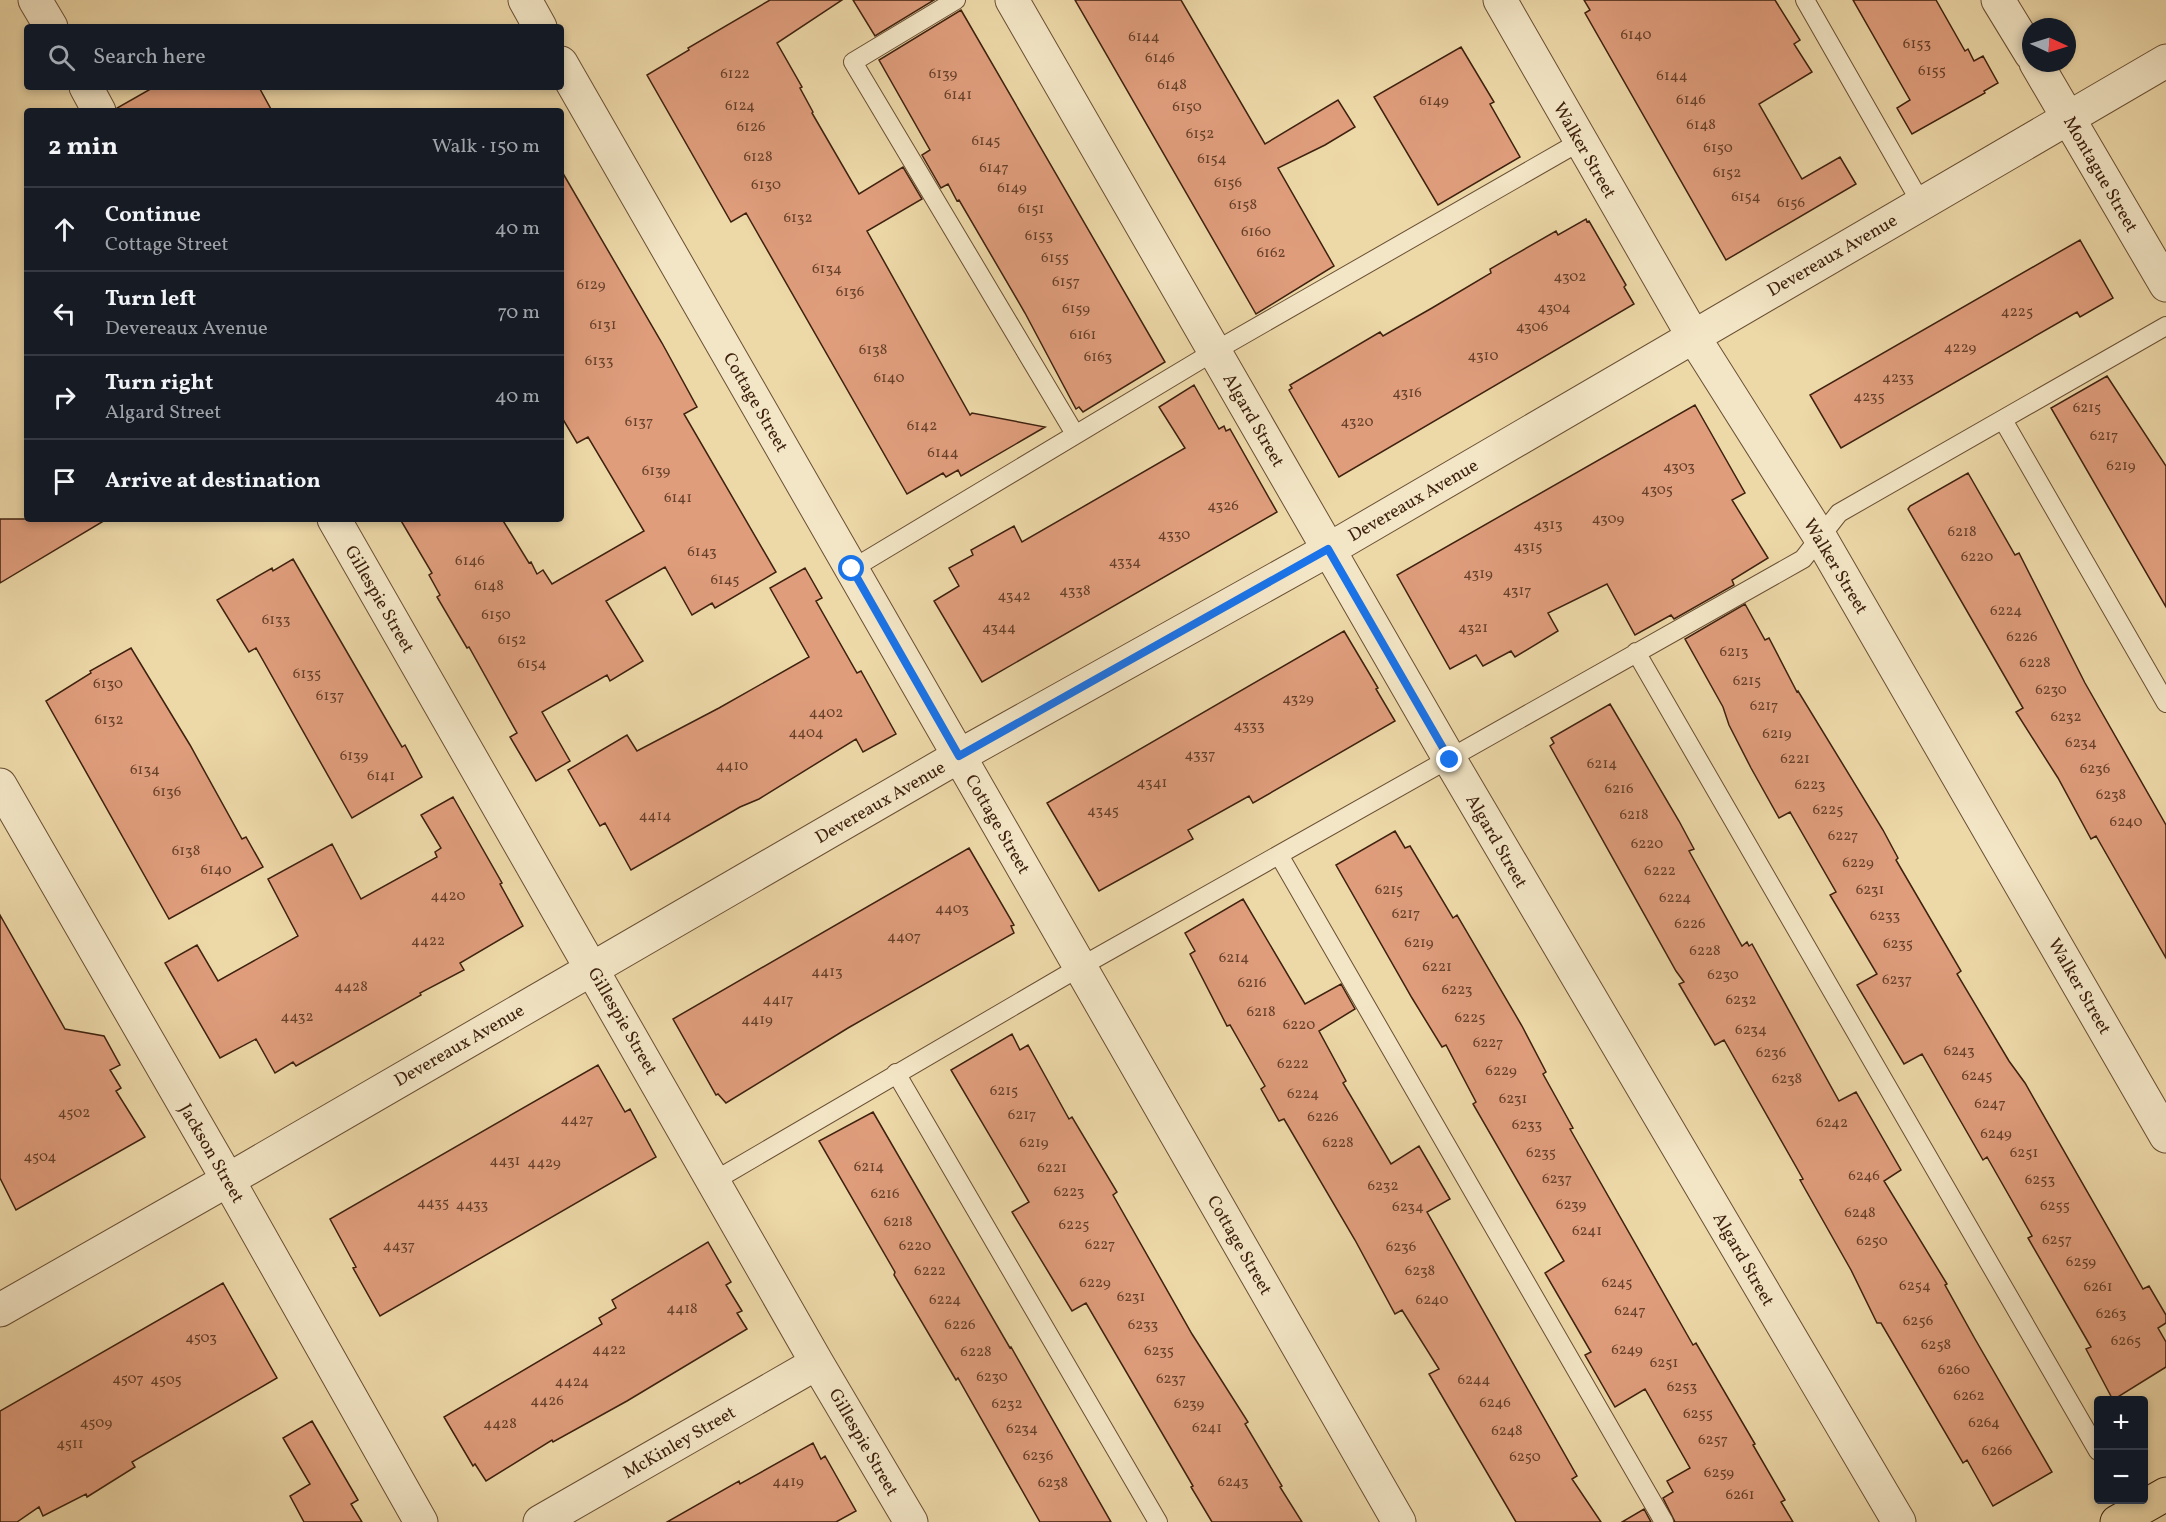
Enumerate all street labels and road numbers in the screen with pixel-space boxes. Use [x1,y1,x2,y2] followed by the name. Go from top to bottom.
[1546,98,1621,204] street label: Walker Street
[2056,112,2143,238] street label: Montague Street
[1763,209,1902,304] street label: Devereaux Avenue
[716,348,793,457] street label: Cottage Street
[1216,369,1290,472] street label: Algard Street
[1344,454,1483,549] street label: Devereaux Avenue
[1796,514,1873,619] street label: Walker Street
[338,541,420,658] street label: Gillespie Street
[811,756,950,851] street label: Devereaux Avenue
[958,770,1035,879] street label: Cottage Street
[1459,790,1533,893] street label: Algard Street
[2041,934,2116,1040] street label: Walker Street
[581,963,663,1080] street label: Gillespie Street
[390,999,529,1094] street label: Devereaux Avenue
[172,1099,249,1208] street label: Jackson Street
[1200,1191,1277,1300] street label: Cottage Street
[1706,1208,1780,1311] street label: Algard Street
[822,1384,904,1501] street label: Gillespie Street
[619,1401,741,1486] street label: McKinley Street

